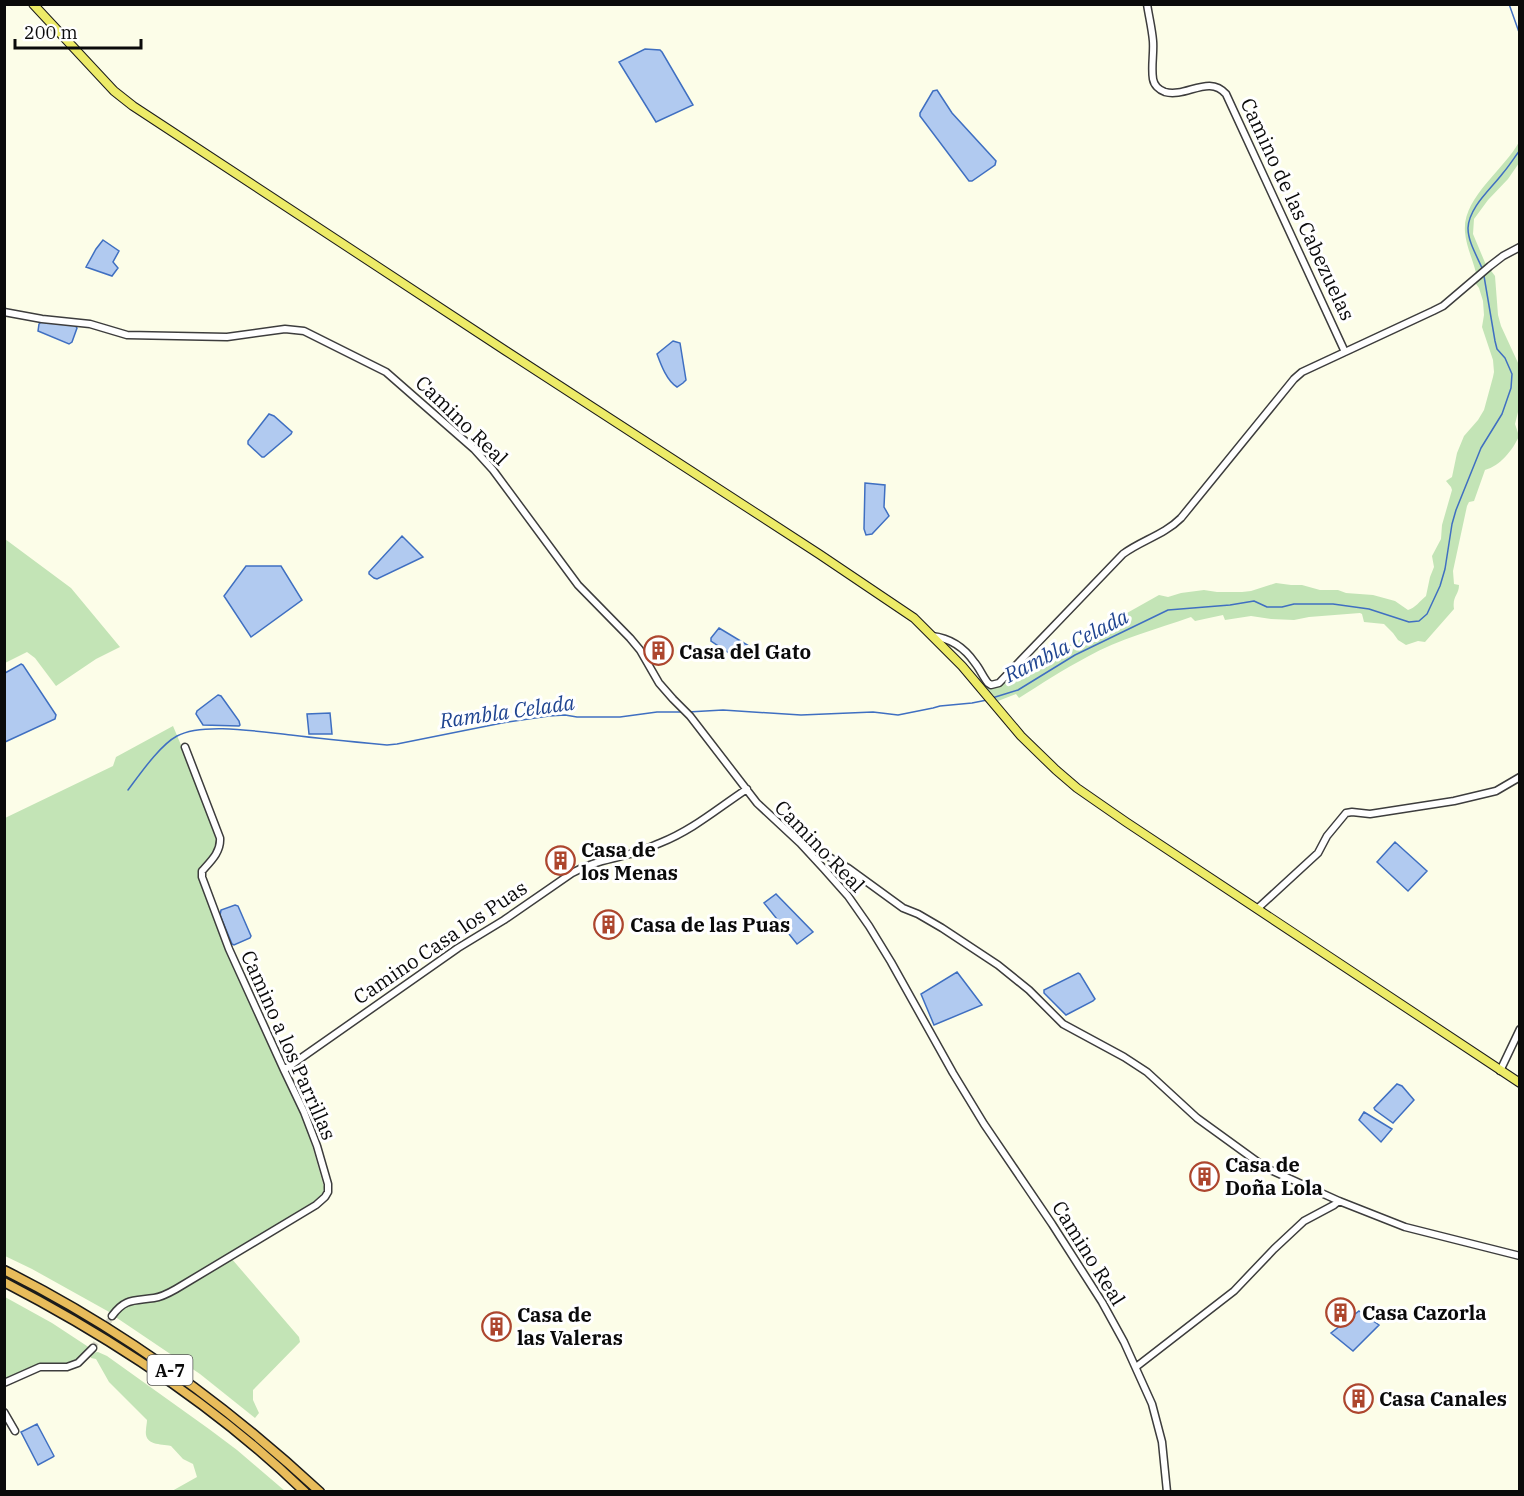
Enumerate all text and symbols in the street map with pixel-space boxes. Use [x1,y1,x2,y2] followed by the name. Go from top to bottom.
[15,12,141,50] scale bar
[24,21,78,44] text: 200 m
[1234,93,1362,325] street label: Camino de las Cabezuelas
[410,369,514,471] street label: Camino Real
[998,601,1134,689] water label: Rambla Celada
[642,635,674,667] building icon: Casa del Gato
[679,638,811,665] place label: Casa del Gato
[437,688,577,734] water label: Rambla Celada
[769,794,871,898] street label: Camino Real
[581,836,678,886] place label: Casa de los Menas
[544,844,576,876] building icon: Casa de los Menas
[348,874,532,1010] street label: Camino Casa los Puas
[593,908,625,940] building icon: Casa de las Puas
[630,911,790,938] place label: Casa de las Puas
[235,946,343,1144] street label: Camino a los Parrillas
[1225,1151,1323,1201] place label: Casa de Doña Lola
[1188,1160,1220,1192] building icon: Casa de Doña Lola
[1046,1195,1132,1311] street label: Camino Real
[1325,1296,1357,1328] building icon: Casa Cazorla
[1362,1299,1487,1326] place label: Casa Cazorla
[517,1301,623,1351] place label: Casa de las Valeras
[480,1310,512,1342] building icon: Casa de las Valeras
[148,1355,192,1385] road number: A-7
[1342,1382,1374,1414] building icon: Casa Canales
[1379,1385,1507,1412] place label: Casa Canales

